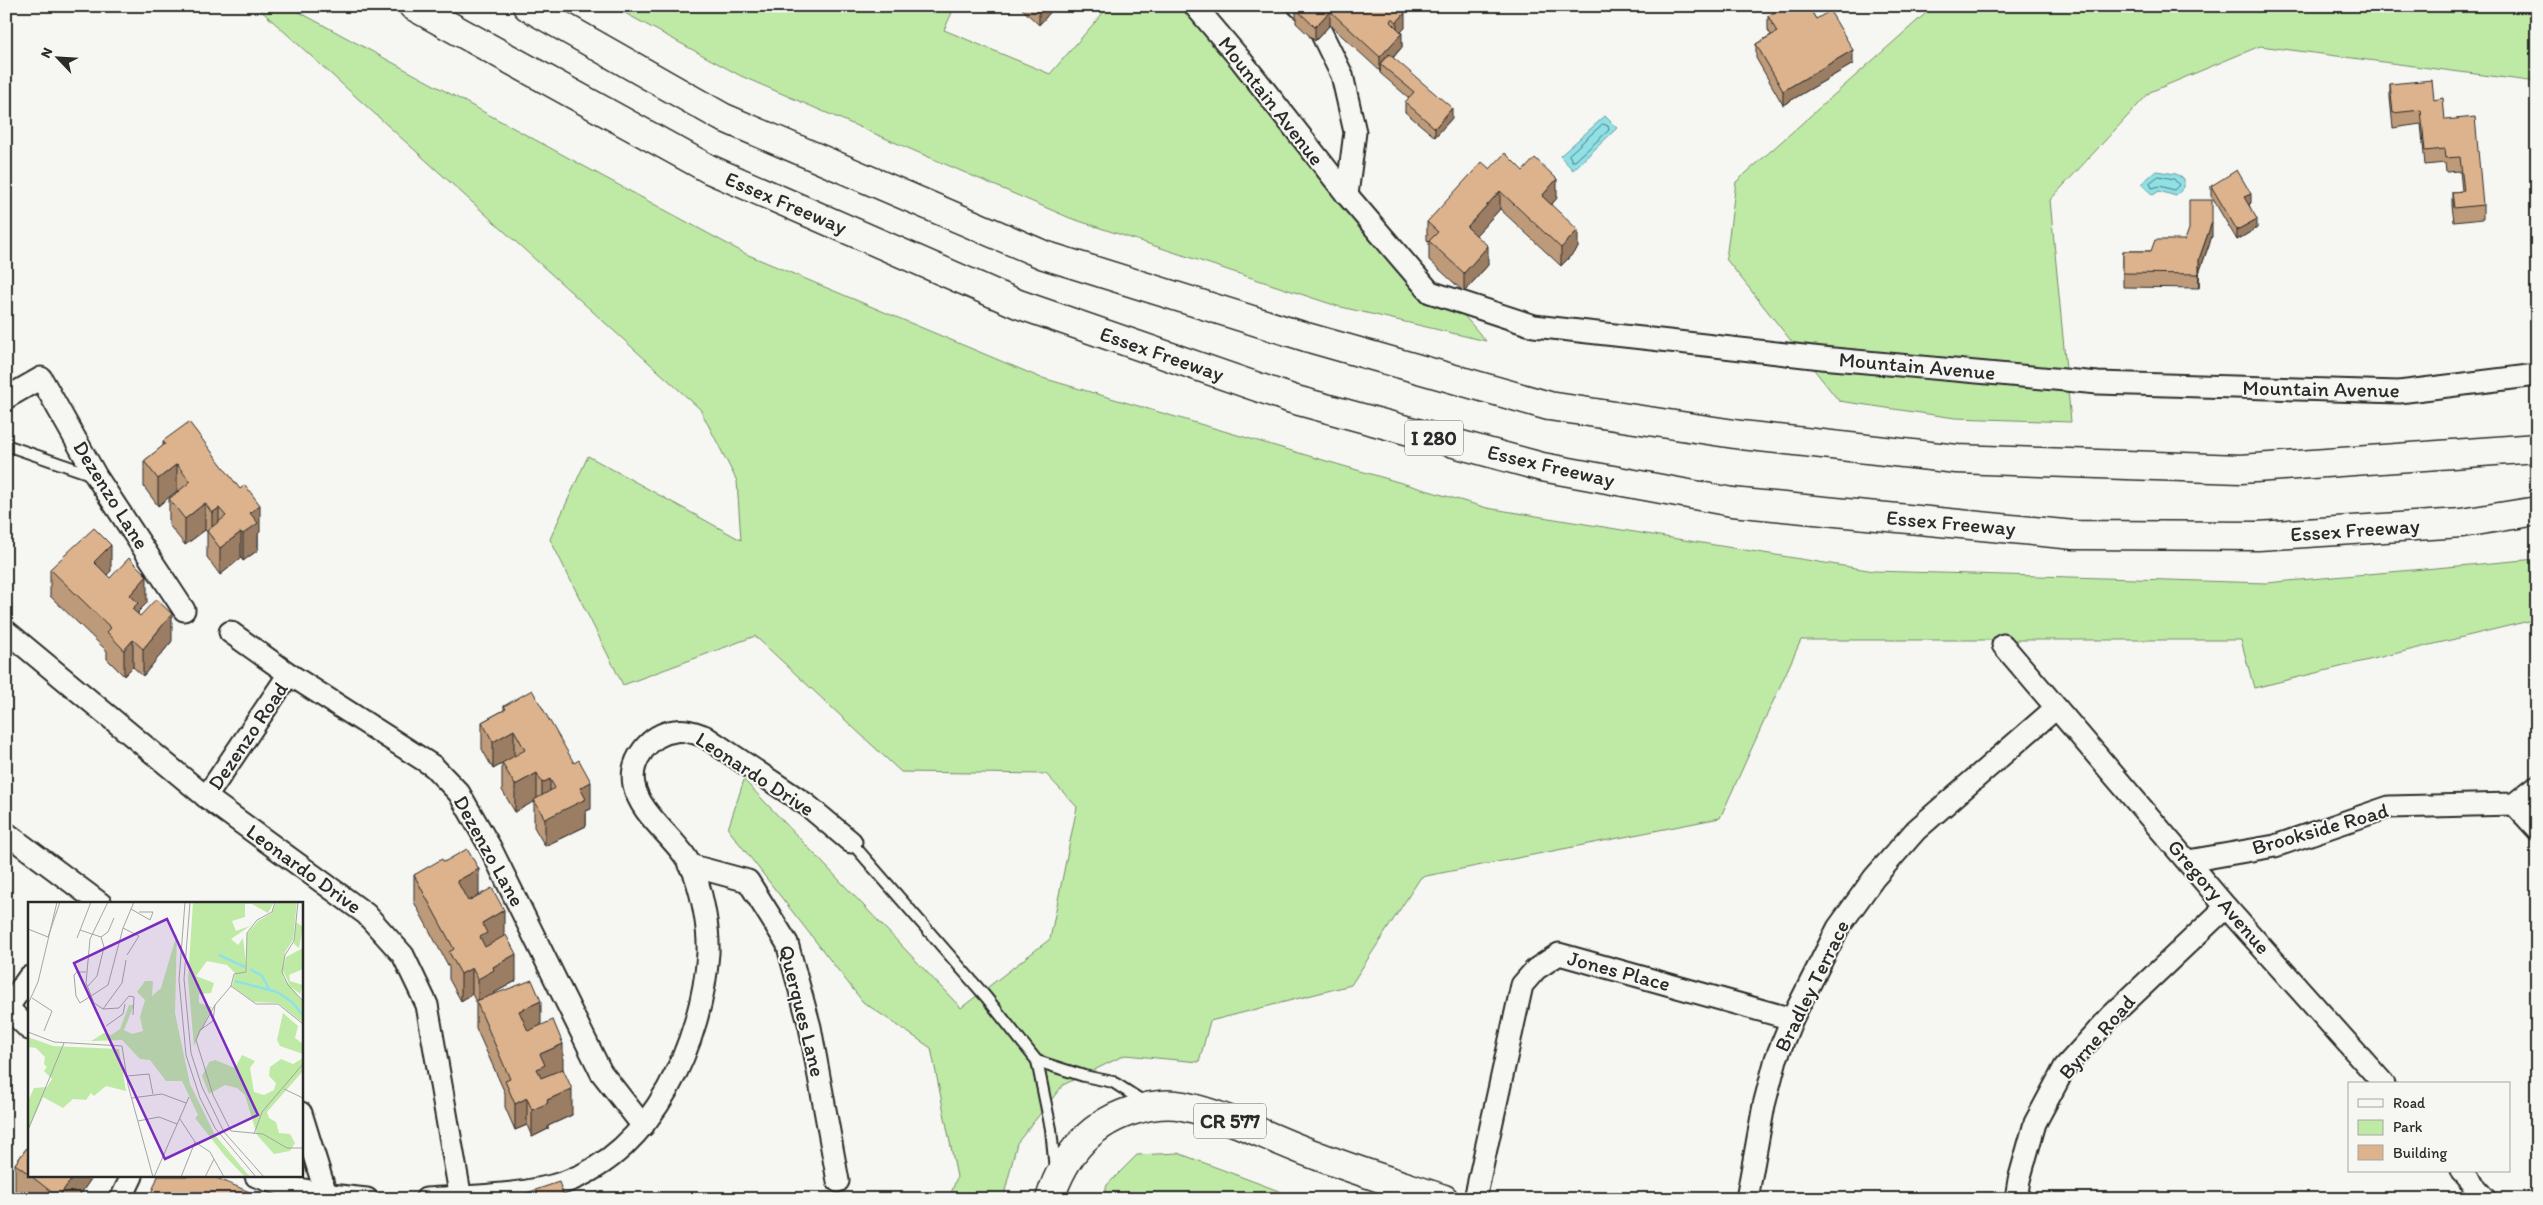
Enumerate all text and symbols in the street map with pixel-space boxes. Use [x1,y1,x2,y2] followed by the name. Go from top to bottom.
[1213,31,1330,170] street label: Mountain Avenue
[32,32,82,82] north arrow
[37,45,56,61] text: N
[722,166,851,239] street label: Essex Freeway
[1097,321,1228,386] street label: Essex Freeway
[1838,346,1996,385] street label: Mountain Avenue
[2242,375,2400,402] street label: Mountain Avenue
[1405,420,1463,456] road number: I 280
[68,436,155,554] street label: Dezenzo Lane
[1485,439,1617,492] street label: Essex Freeway
[1885,504,2017,541] street label: Essex Freeway
[2289,513,2421,546] street label: Essex Freeway
[202,677,293,795] street label: Dezenzo Road
[691,726,819,821] street label: Leonardo Drive
[449,791,530,911] street label: Dezenzo Lane
[2249,797,2391,860] street label: Brookside Road
[242,818,367,919] street label: Leonardo Drive
[2163,834,2276,959] street label: Gregory Avenue
[28,902,302,1178] inset map
[1769,916,1854,1056] street label: Bradley Terrace
[774,943,831,1079] street label: Querques Lane
[1565,945,1673,996] street label: Jones Place
[2053,989,2140,1084] street label: Byrne Road
[2348,1082,2510,1172] legend
[2393,1094,2426,1112] text: Road
[1194,1104,1266,1138] road number: CR 577
[2393,1118,2423,1136] text: Park
[2393,1144,2447,1162] text: Building

